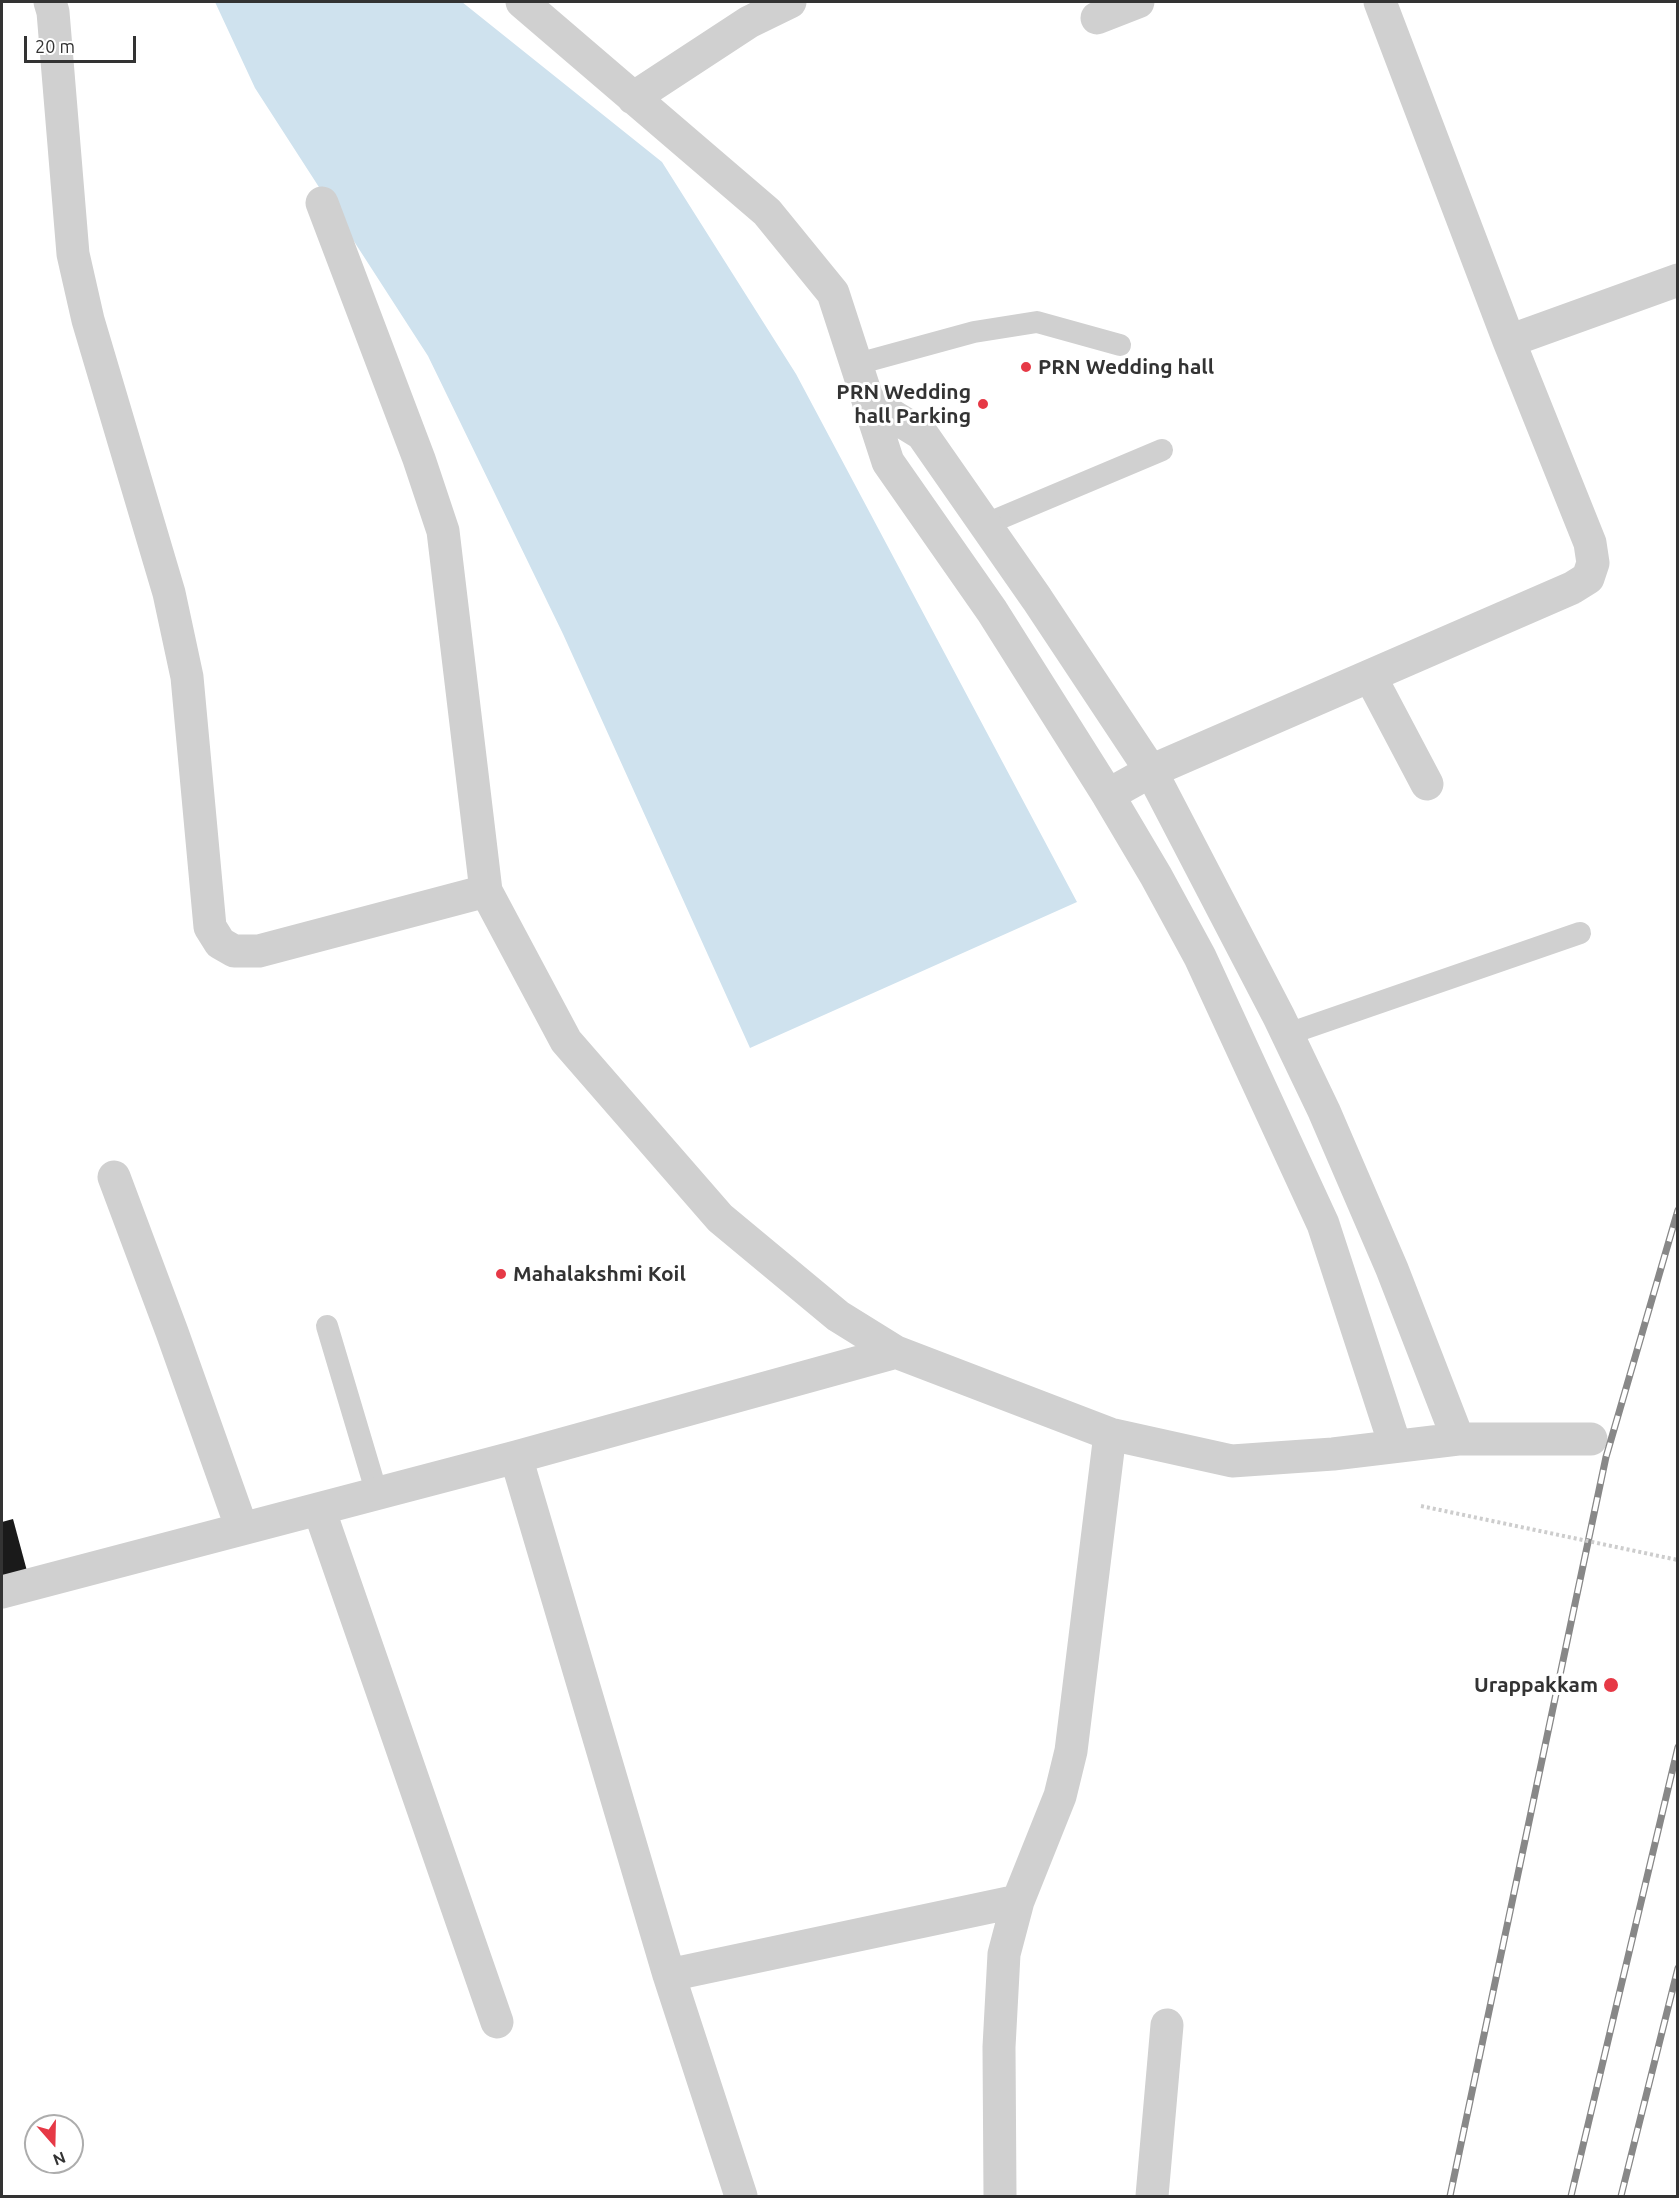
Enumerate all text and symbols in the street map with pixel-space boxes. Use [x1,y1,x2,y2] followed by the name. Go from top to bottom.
[27,24,140,62] scale bar
[35,36,75,56] text: 20 m
[1038,354,1214,380] place label: PRN Wedding hall
[1019,360,1033,374] marker: PRN Wedding hall
[836,379,971,429] place label: PRN Wedding hall Parking
[976,397,990,411] marker: PRN Wedding hall Parking
[513,1261,686,1287] place label: Mahalakshmi Koil
[494,1267,508,1281] marker: Mahalakshmi Koil
[1474,1672,1598,1698] place label: Urappakkam
[1602,1676,1620,1694] marker: Urappakkam
[24,2114,84,2174] north arrow
[51,2149,68,2170] text: N

